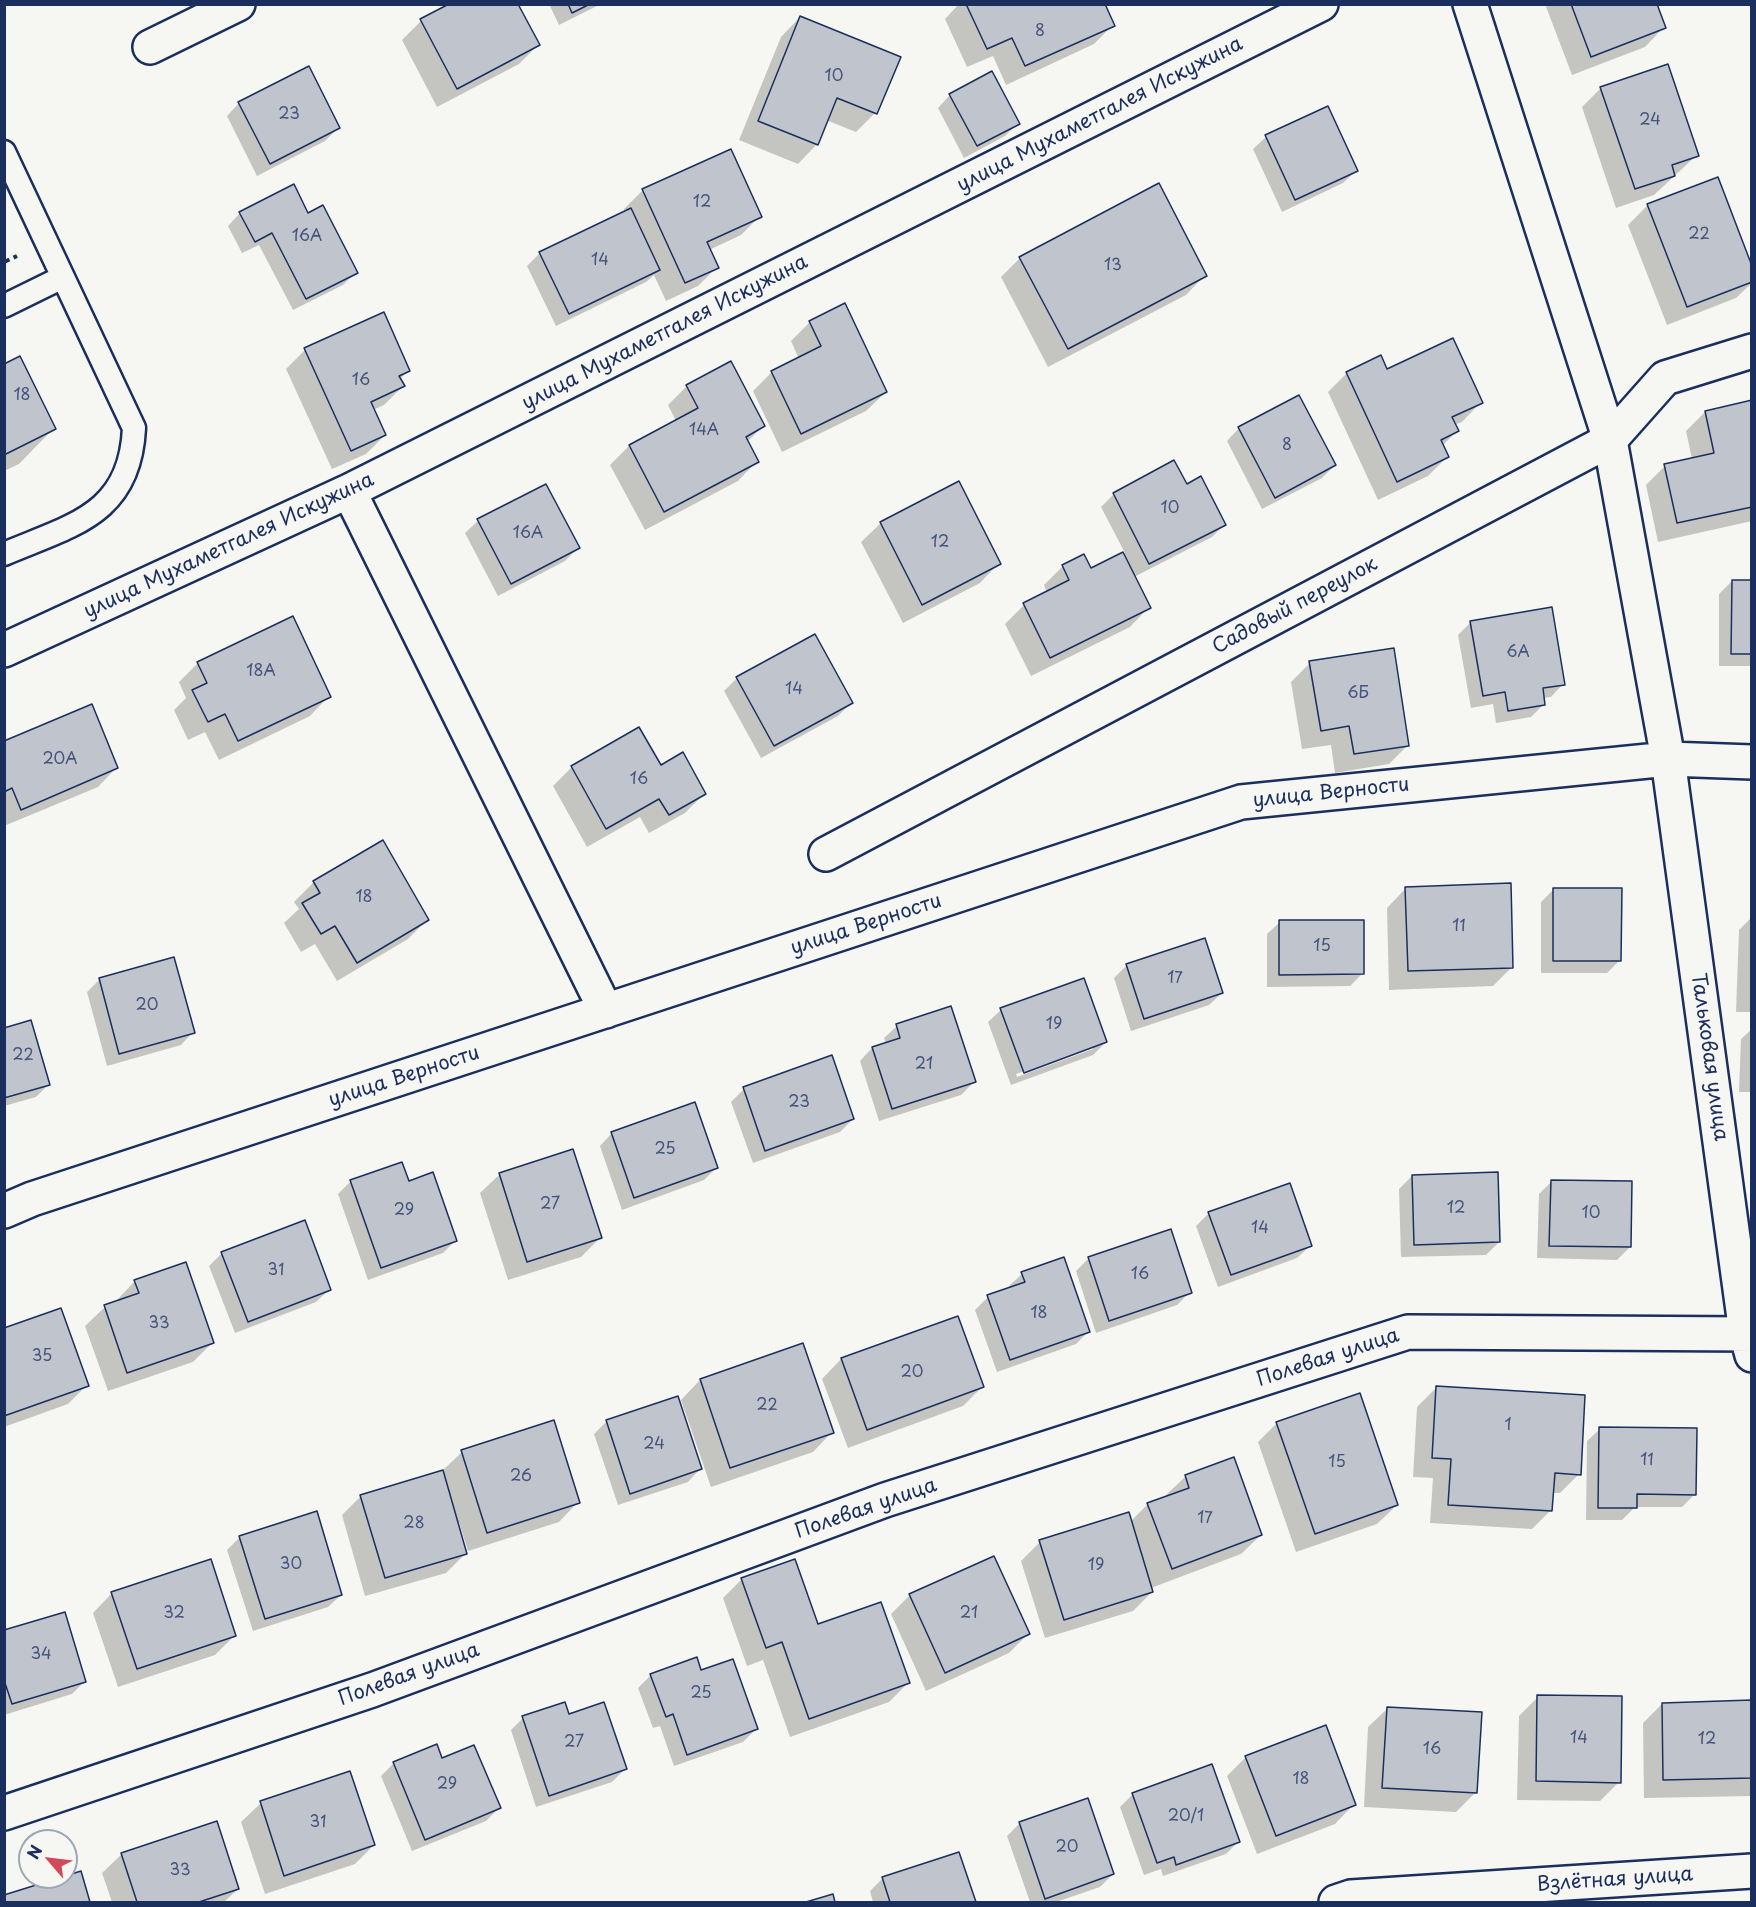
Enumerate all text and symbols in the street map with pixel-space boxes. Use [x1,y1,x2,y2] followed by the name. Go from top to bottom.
[1035,22,1045,42] house number: 8
[953,32,1247,198] street label: улица Мухаметгалея Искужина
[825,67,843,87] house number: 10
[278,105,300,125] house number: 23
[1639,111,1661,131] house number: 24
[693,193,711,213] house number: 12
[1688,225,1710,245] house number: 22
[292,227,322,247] house number: 16А
[518,250,812,416] street label: улица Мухаметгалея Искужина
[591,251,609,271] house number: 14
[1104,256,1122,276] house number: 13
[352,371,370,391] house number: 16
[13,386,31,406] house number: 18
[689,421,719,441] house number: 14А
[1282,436,1292,456] house number: 8
[80,468,378,624] street label: улица Мухаметгалея Искужина
[1161,499,1179,519] house number: 10
[513,524,543,544] house number: 16А
[931,533,949,553] house number: 12
[1208,552,1382,660] street label: Садовый переулок
[1506,643,1530,663] house number: 6А
[246,662,276,682] house number: 18А
[785,680,803,700] house number: 14
[1347,684,1369,704] house number: 6Б
[42,750,78,770] house number: 20А
[630,770,648,790] house number: 16
[1252,773,1410,813] street label: улица Верности
[355,888,373,908] house number: 18
[788,889,944,961] street label: улица Верности
[1452,917,1466,937] house number: 11
[1313,937,1331,957] house number: 15
[1167,969,1183,989] house number: 17
[1685,972,1733,1142] street label: Тальковая улица
[136,996,158,1016] house number: 20
[1046,1015,1062,1035] house number: 19
[326,1041,482,1113] street label: улица Верности
[12,1046,34,1066] house number: 22
[915,1055,933,1075] house number: 21
[788,1093,810,1113] house number: 23
[654,1140,676,1160] house number: 25
[540,1195,560,1215] house number: 27
[1447,1199,1465,1219] house number: 12
[394,1201,414,1221] house number: 29
[1582,1204,1600,1224] house number: 10
[1251,1219,1269,1239] house number: 14
[268,1261,284,1281] house number: 31
[1131,1265,1149,1285] house number: 16
[1030,1304,1048,1324] house number: 18
[148,1314,170,1334] house number: 33
[1254,1324,1402,1392] street label: Полевая улица
[32,1347,52,1367] house number: 35
[901,1363,923,1383] house number: 20
[756,1396,778,1416] house number: 22
[1504,1416,1512,1436] house number: 1
[643,1435,665,1455] house number: 24
[1640,1451,1654,1471] house number: 11
[1328,1453,1346,1473] house number: 15
[510,1467,532,1487] house number: 26
[792,1473,940,1545] street label: Полевая улица
[1197,1509,1213,1529] house number: 17
[403,1514,425,1534] house number: 28
[280,1555,302,1575] house number: 30
[1088,1556,1104,1576] house number: 19
[163,1604,185,1624] house number: 32
[960,1604,978,1624] house number: 21
[335,1638,483,1712] street label: Полевая улица
[30,1645,52,1665] house number: 34
[690,1684,712,1704] house number: 25
[1570,1729,1588,1749] house number: 14
[1698,1730,1716,1750] house number: 12
[564,1733,584,1753] house number: 27
[1423,1740,1441,1760] house number: 16
[1292,1770,1310,1790] house number: 18
[437,1775,457,1795] house number: 29
[1168,1807,1204,1827] house number: 20/1
[310,1813,326,1833] house number: 31
[18,1829,78,1889] north arrow
[1056,1838,1078,1858] house number: 20
[20,1840,47,1863] text: N
[169,1861,191,1881] house number: 33
[1536,1863,1694,1897] street label: Взлётная улица

